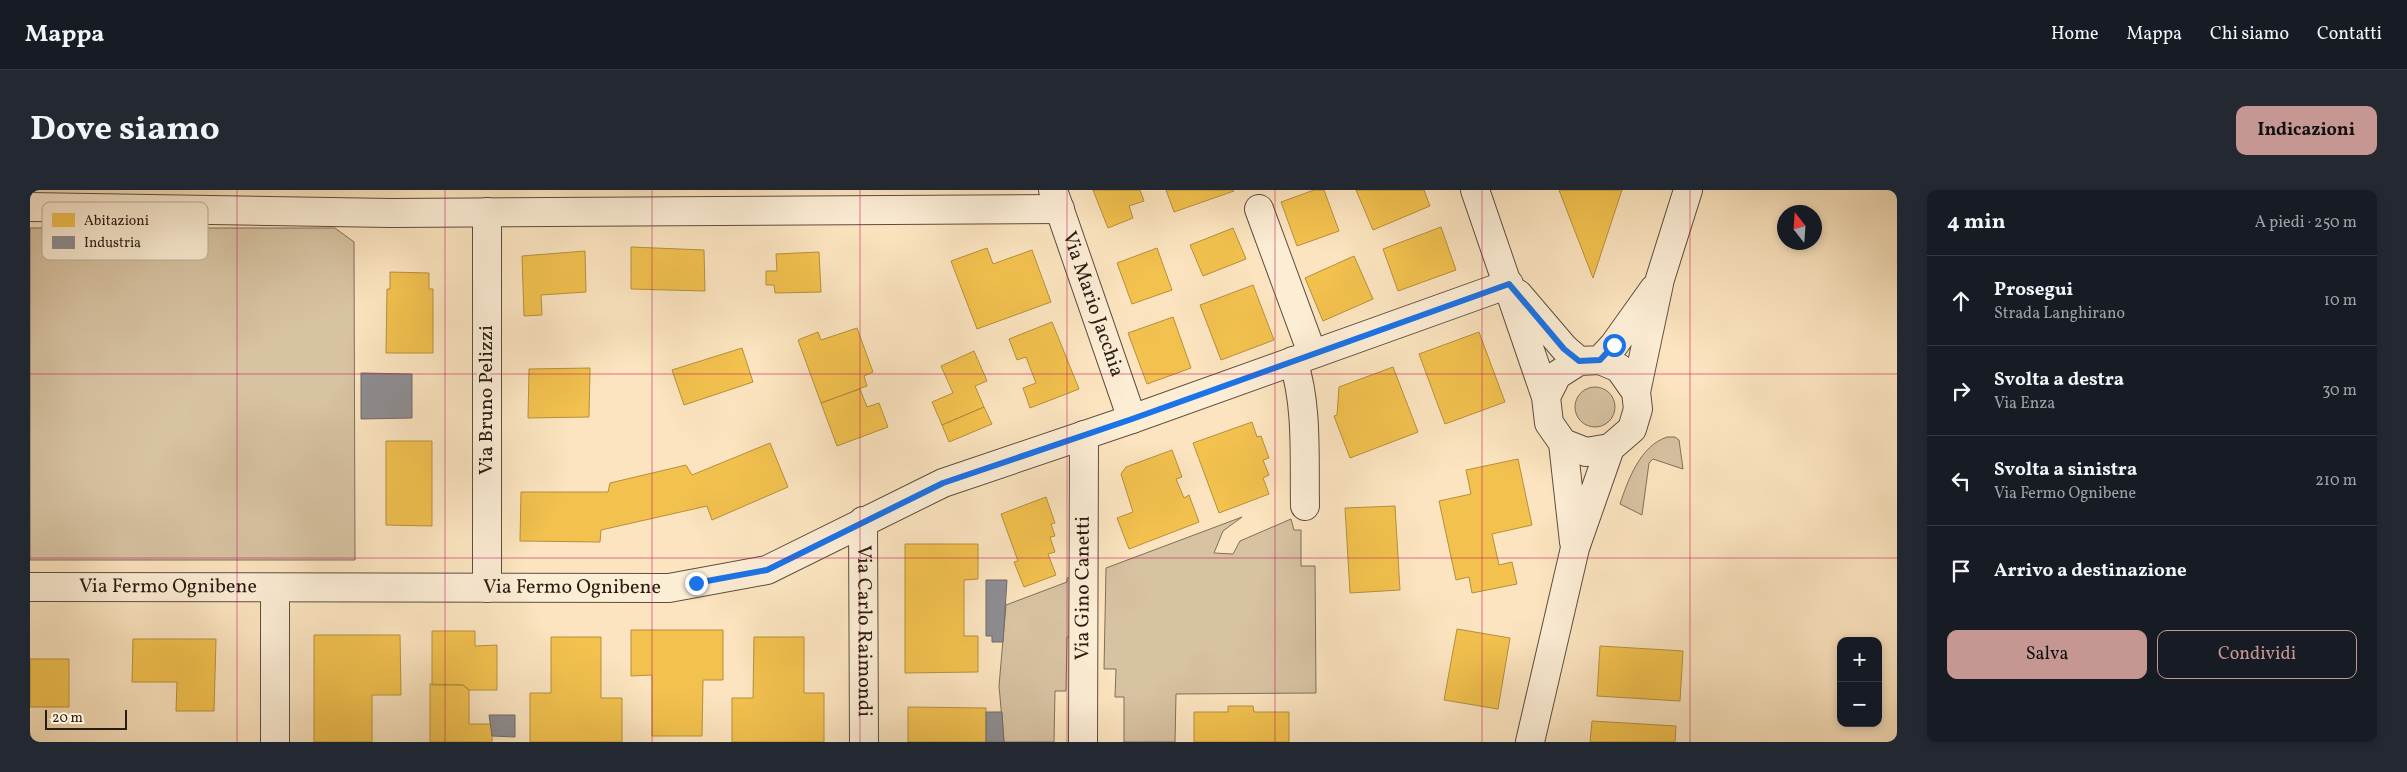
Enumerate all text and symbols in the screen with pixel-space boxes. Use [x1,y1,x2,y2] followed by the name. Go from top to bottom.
[25,18,104,52] text: Mappa
[2051,22,2099,47] text: Home
[2127,22,2182,47] text: Mappa
[2210,22,2289,47] text: Chi siamo
[2317,22,2382,47] text: Contatti
[30,106,220,154] text: Dove siamo
[2236,106,2377,155] button: Indicazioni
[42,202,208,260] legend
[1777,205,1822,250] north arrow
[1947,208,2006,237] text: 4 min
[84,212,149,231] text: Abitazioni
[2255,212,2357,234] text: A piedi · 250 m
[1054,228,1131,381] street label: Via Mario Jacchia
[84,234,141,253] text: Industria
[1994,277,2073,303] text: Prosegui
[1947,287,1975,315] icon: ahead
[2324,290,2357,312] text: 10 m
[1994,303,2125,325] text: Strada Langhirano
[473,325,501,475] street label: Via Bruno Pelizzi
[1603,334,1626,357] route start
[1994,367,2124,393] text: Svolta a destra
[1947,377,1975,405] icon: right
[2322,380,2357,402] text: 30 m
[1994,393,2055,415] text: Via Enza
[1994,457,2137,483] text: Svolta a sinistra
[1947,467,1975,495] icon: left
[2315,470,2357,492] text: 210 m
[1994,483,2136,505] text: Via Fermo Ognibene
[1069,516,1098,660] street label: Via Gino Canetti
[849,545,878,717] street label: Via Carlo Raimondi
[1947,557,1975,585] icon: arrive
[1994,558,2187,584] text: Arrivo a destinazione
[685,572,708,595] route end
[79,573,257,601] street label: Via Fermo Ognibene
[483,574,661,602] street label: Via Fermo Ognibene
[1947,630,2147,679] button: Salva
[2157,630,2357,679] button: Condividi
[1837,637,1882,727] map controls
[1837,637,1882,682] button: +
[1837,682,1882,727] button: −
[45,707,128,730] scale bar
[52,709,83,728] text: 20 m

